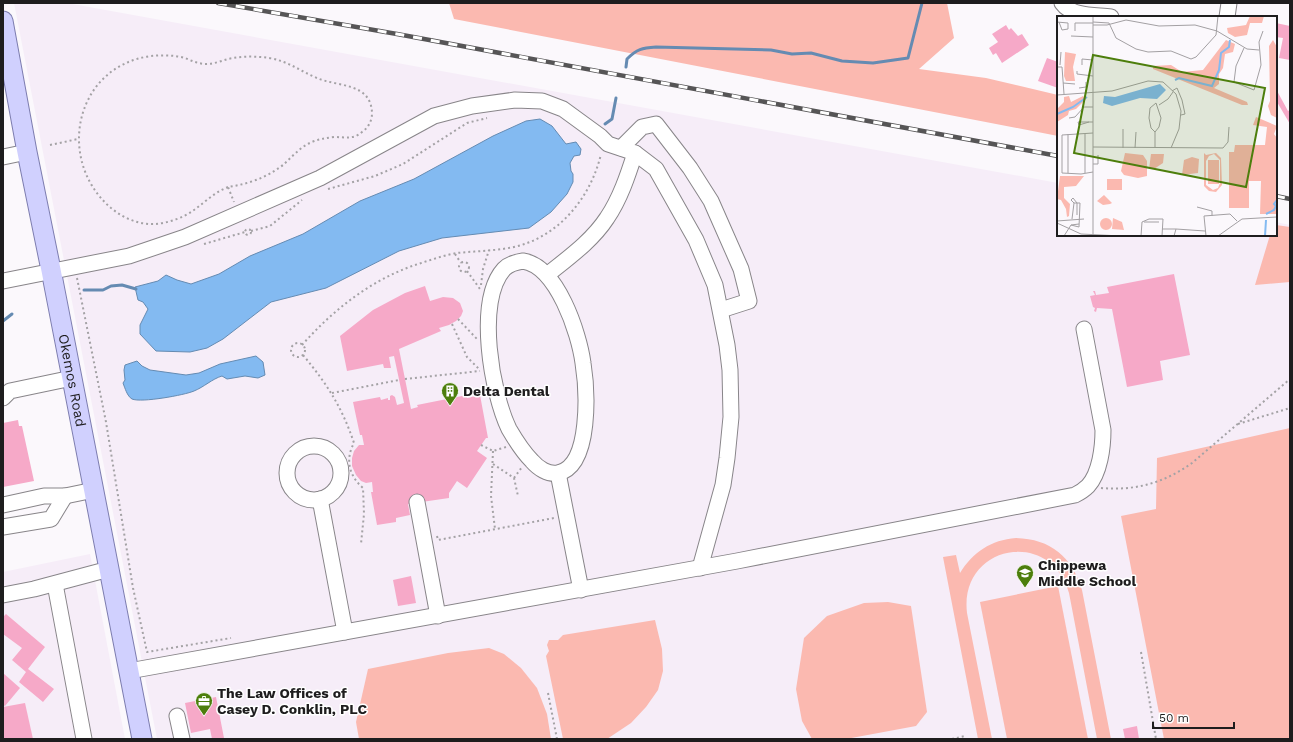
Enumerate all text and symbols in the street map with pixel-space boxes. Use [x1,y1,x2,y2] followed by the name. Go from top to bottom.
[1057,16,1277,236] inset map
[56,333,89,428] street label: Okemos Road
[440,381,460,406] building icon: Delta Dental
[463,383,550,399] place label: Delta Dental
[1038,557,1136,589] place label: Chippewa Middle School
[1015,563,1035,588] school or university icon: Chippewa Middle School
[217,685,367,717] place label: The Law Offices of Casey D. Conklin, PLC
[194,691,214,716] office icon: The Law Offices of Casey D. Conklin, PLC
[1153,704,1234,730] scale bar
[1159,711,1189,725] text: 50 m

